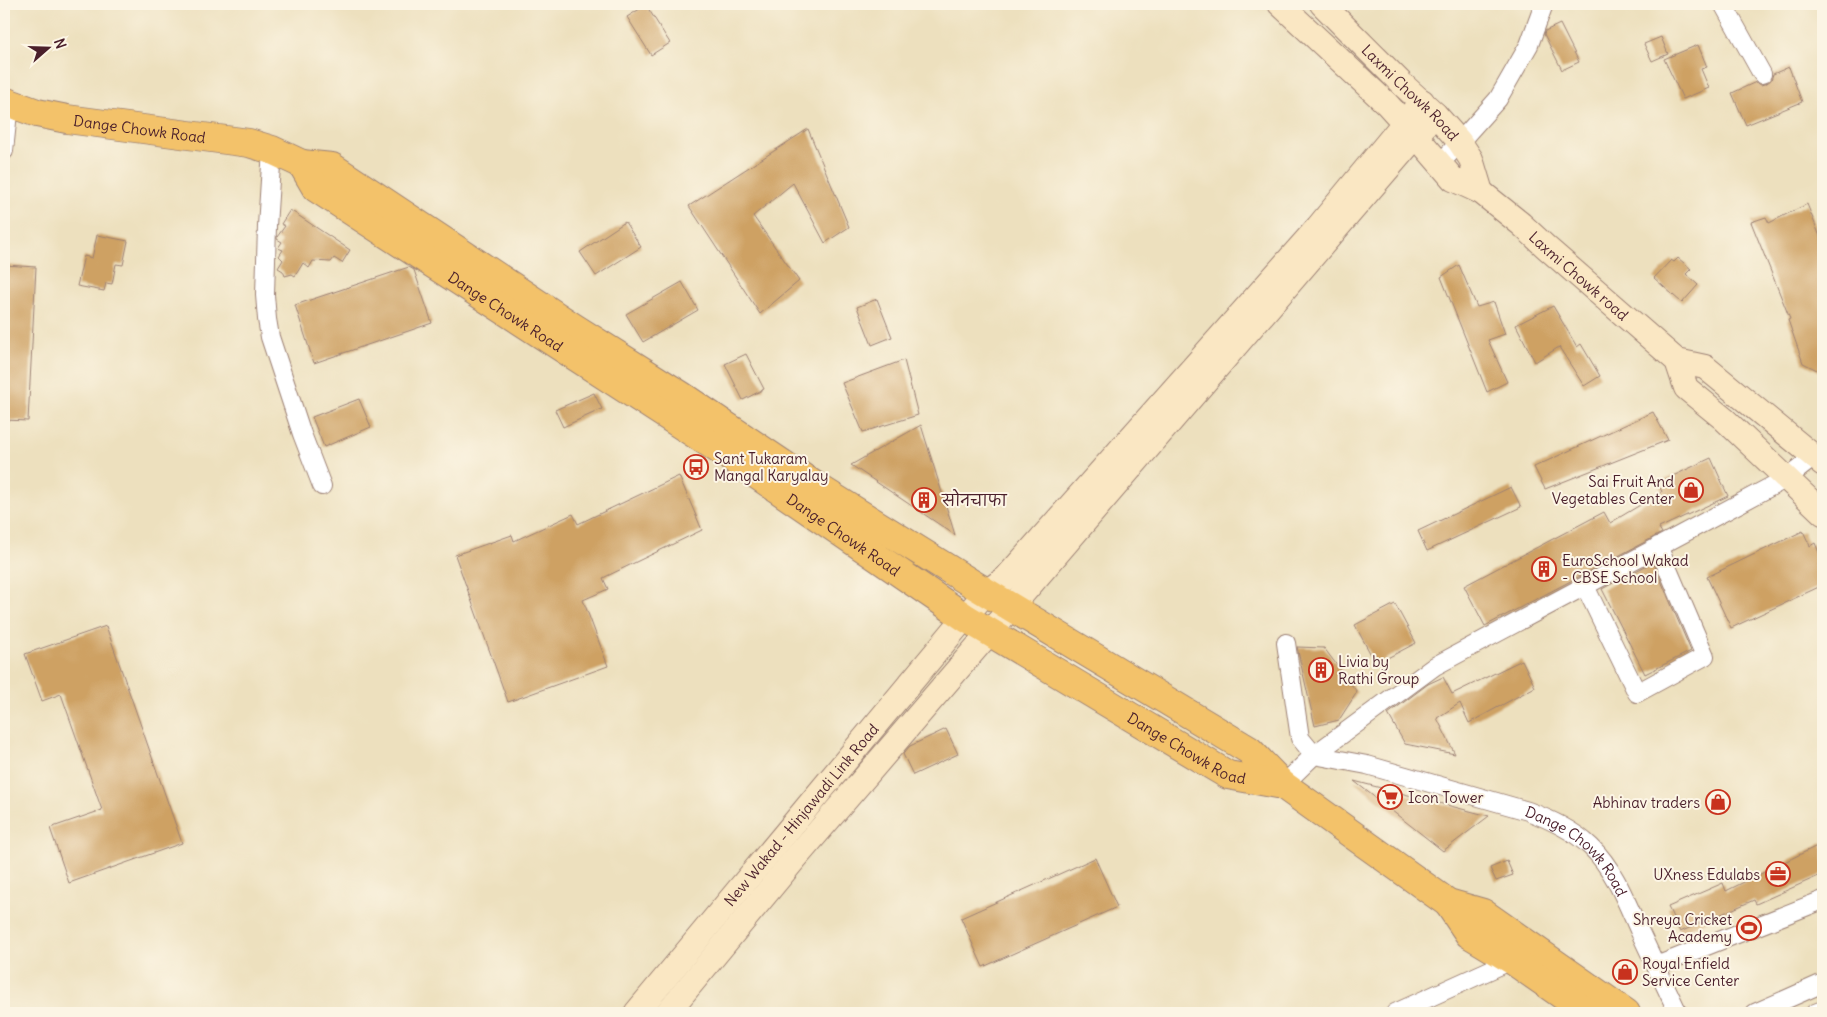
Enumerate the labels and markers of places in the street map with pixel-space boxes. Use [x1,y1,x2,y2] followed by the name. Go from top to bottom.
[714,449,828,485] place label: Sant Tukaram Mangal Karyalay
[683,454,709,480] bus stop icon: Sant Tukaram Mangal Karyalay
[1552,472,1674,508] place label: Sai Fruit And Vegetables Center
[1678,477,1704,503] shop icon: Sai Fruit And Vegetables Center
[911,487,937,513] building icon: सोनचाफा
[941,489,1007,510] place label: सोनचाफा
[1562,551,1689,587] place label: EuroSchool Wakad - CBSE School
[1531,556,1557,582] building icon: EuroSchool Wakad - CBSE School
[1338,652,1419,688] place label: Livia by Rathi Group
[1308,657,1334,683] building icon: Livia by Rathi Group
[1377,784,1403,810] supermarket icon: Icon Tower
[1408,788,1484,807] place label: Icon Tower
[1705,789,1731,815] shop icon: Abhinav traders
[1593,793,1700,812] place label: Abhinav traders
[1765,861,1791,887] office icon: UXness Edulabs
[1653,865,1760,884] place label: UXness Edulabs
[1633,910,1732,946] place label: Shreya Cricket Academy
[1736,915,1762,941] sports icon: Shreya Cricket Academy
[1642,954,1739,990] place label: Royal Enfield Service Center
[1612,959,1638,985] shop icon: Royal Enfield Service Center

